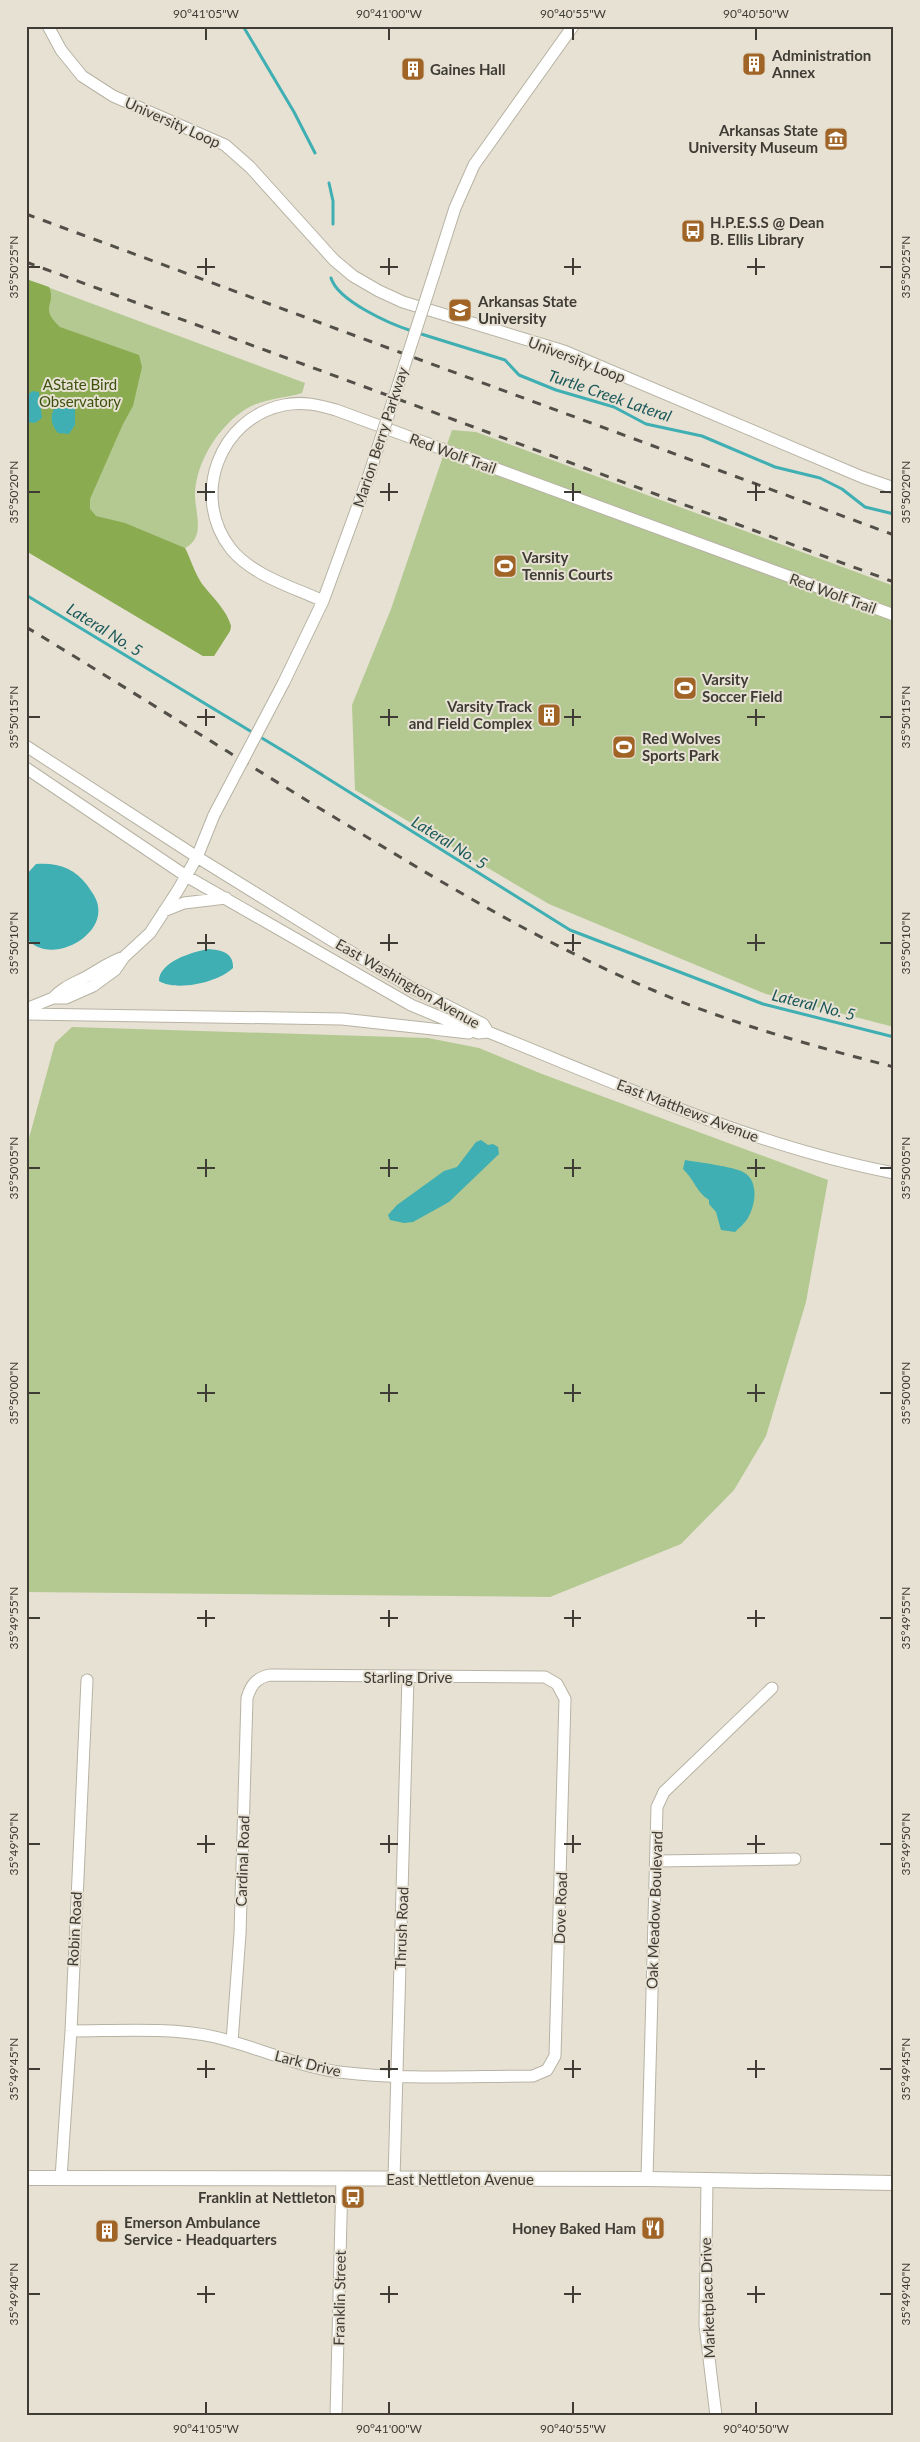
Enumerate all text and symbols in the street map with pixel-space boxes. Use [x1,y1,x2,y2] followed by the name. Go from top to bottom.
[173,6,240,21] text: 90°41'05"W
[356,6,423,21] text: 90°41'00"W
[540,6,607,21] text: 90°40'55"W
[723,6,790,21] text: 90°40'50"W
[771,46,871,81] place label: Administration Annex
[741,51,767,77] building icon: Administration Annex
[400,56,426,82] building icon: Gaines Hall
[430,60,505,78] place label: Gaines Hall
[122,93,224,151] street label: University Loop
[688,121,818,156] place label: Arkansas State University Museum
[823,126,849,152] museum icon: Arkansas State University Museum
[710,213,824,248] place label: H.P.E.S.S @ Dean B. Ellis Library
[680,218,706,244] bus stop icon: H.P.E.S.S @ Dean B. Ellis Library
[6,236,21,298] text: 35°50'25"N
[898,236,913,298] text: 35°50'25"N
[477,292,577,327] place label: Arkansas State University
[447,297,473,323] school or university icon: Arkansas State University
[526,332,628,386] street label: University Loop
[349,364,411,509] street label: Marion Berry Parkway
[546,365,675,425] water label: Turtle Creek Lateral
[39,375,121,410] park label: AState Bird Observatory
[407,429,499,477] street label: Red Wolf Trail
[6,461,21,523] text: 35°50'20"N
[898,461,913,523] text: 35°50'20"N
[521,548,613,583] place label: Varsity Tennis Courts
[492,553,518,579] sports icon: Varsity Tennis Courts
[787,569,879,617] street label: Red Wolf Trail
[64,598,146,660] water label: Lateral No. 5
[701,670,782,705] place label: Varsity Soccer Field
[672,675,698,701] sports icon: Varsity Soccer Field
[6,686,21,748] text: 35°50'15"N
[898,686,913,748] text: 35°50'15"N
[409,697,533,732] place label: Varsity Track and Field Complex
[536,702,562,728] building icon: Varsity Track and Field Complex
[642,729,721,764] place label: Red Wolves Sports Park
[611,734,637,760] sports icon: Red Wolves Sports Park
[409,811,491,873] water label: Lateral No. 5
[6,912,21,974] text: 35°50'10"N
[898,912,913,974] text: 35°50'10"N
[333,934,483,1032] street label: East Washington Avenue
[770,984,858,1024] water label: Lateral No. 5
[615,1075,762,1145] street label: East Matthews Avenue
[6,1137,21,1199] text: 35°50'05"N
[898,1137,913,1199] text: 35°50'05"N
[6,1362,21,1424] text: 35°50'00"N
[898,1362,913,1424] text: 35°50'00"N
[6,1587,21,1649] text: 35°49'55"N
[898,1587,913,1649] text: 35°49'55"N
[363,1668,453,1686] street label: Starling Drive
[6,1813,21,1875] text: 35°49'50"N
[898,1813,913,1875] text: 35°49'50"N
[231,1815,253,1907] street label: Cardinal Road
[642,1831,666,1989] street label: Oak Meadow Boulevard
[550,1872,570,1944] street label: Dove Road
[391,1886,411,1970] street label: Thrush Road
[63,1891,85,1967] street label: Robin Road
[6,2038,21,2100] text: 35°49'45"N
[898,2038,913,2100] text: 35°49'45"N
[273,2046,343,2080] street label: Lark Drive
[386,2170,534,2188] street label: East Nettleton Avenue
[340,2184,366,2210] bus stop icon: Franklin at Nettleton
[198,2188,336,2206] place label: Franklin at Nettleton
[124,2213,277,2248] place label: Emerson Ambulance Service - Headquarters
[640,2215,666,2241] restaurant icon: Honey Baked Ham
[94,2218,120,2244] building icon: Emerson Ambulance Service - Headquarters
[512,2219,636,2237] place label: Honey Baked Ham
[696,2237,718,2359] street label: Marketplace Drive
[329,2249,349,2346] street label: Franklin Street
[6,2263,21,2325] text: 35°49'40"N
[898,2263,913,2325] text: 35°49'40"N
[173,2421,240,2436] text: 90°41'05"W
[356,2421,423,2436] text: 90°41'00"W
[540,2421,607,2436] text: 90°40'55"W
[723,2421,790,2436] text: 90°40'50"W

